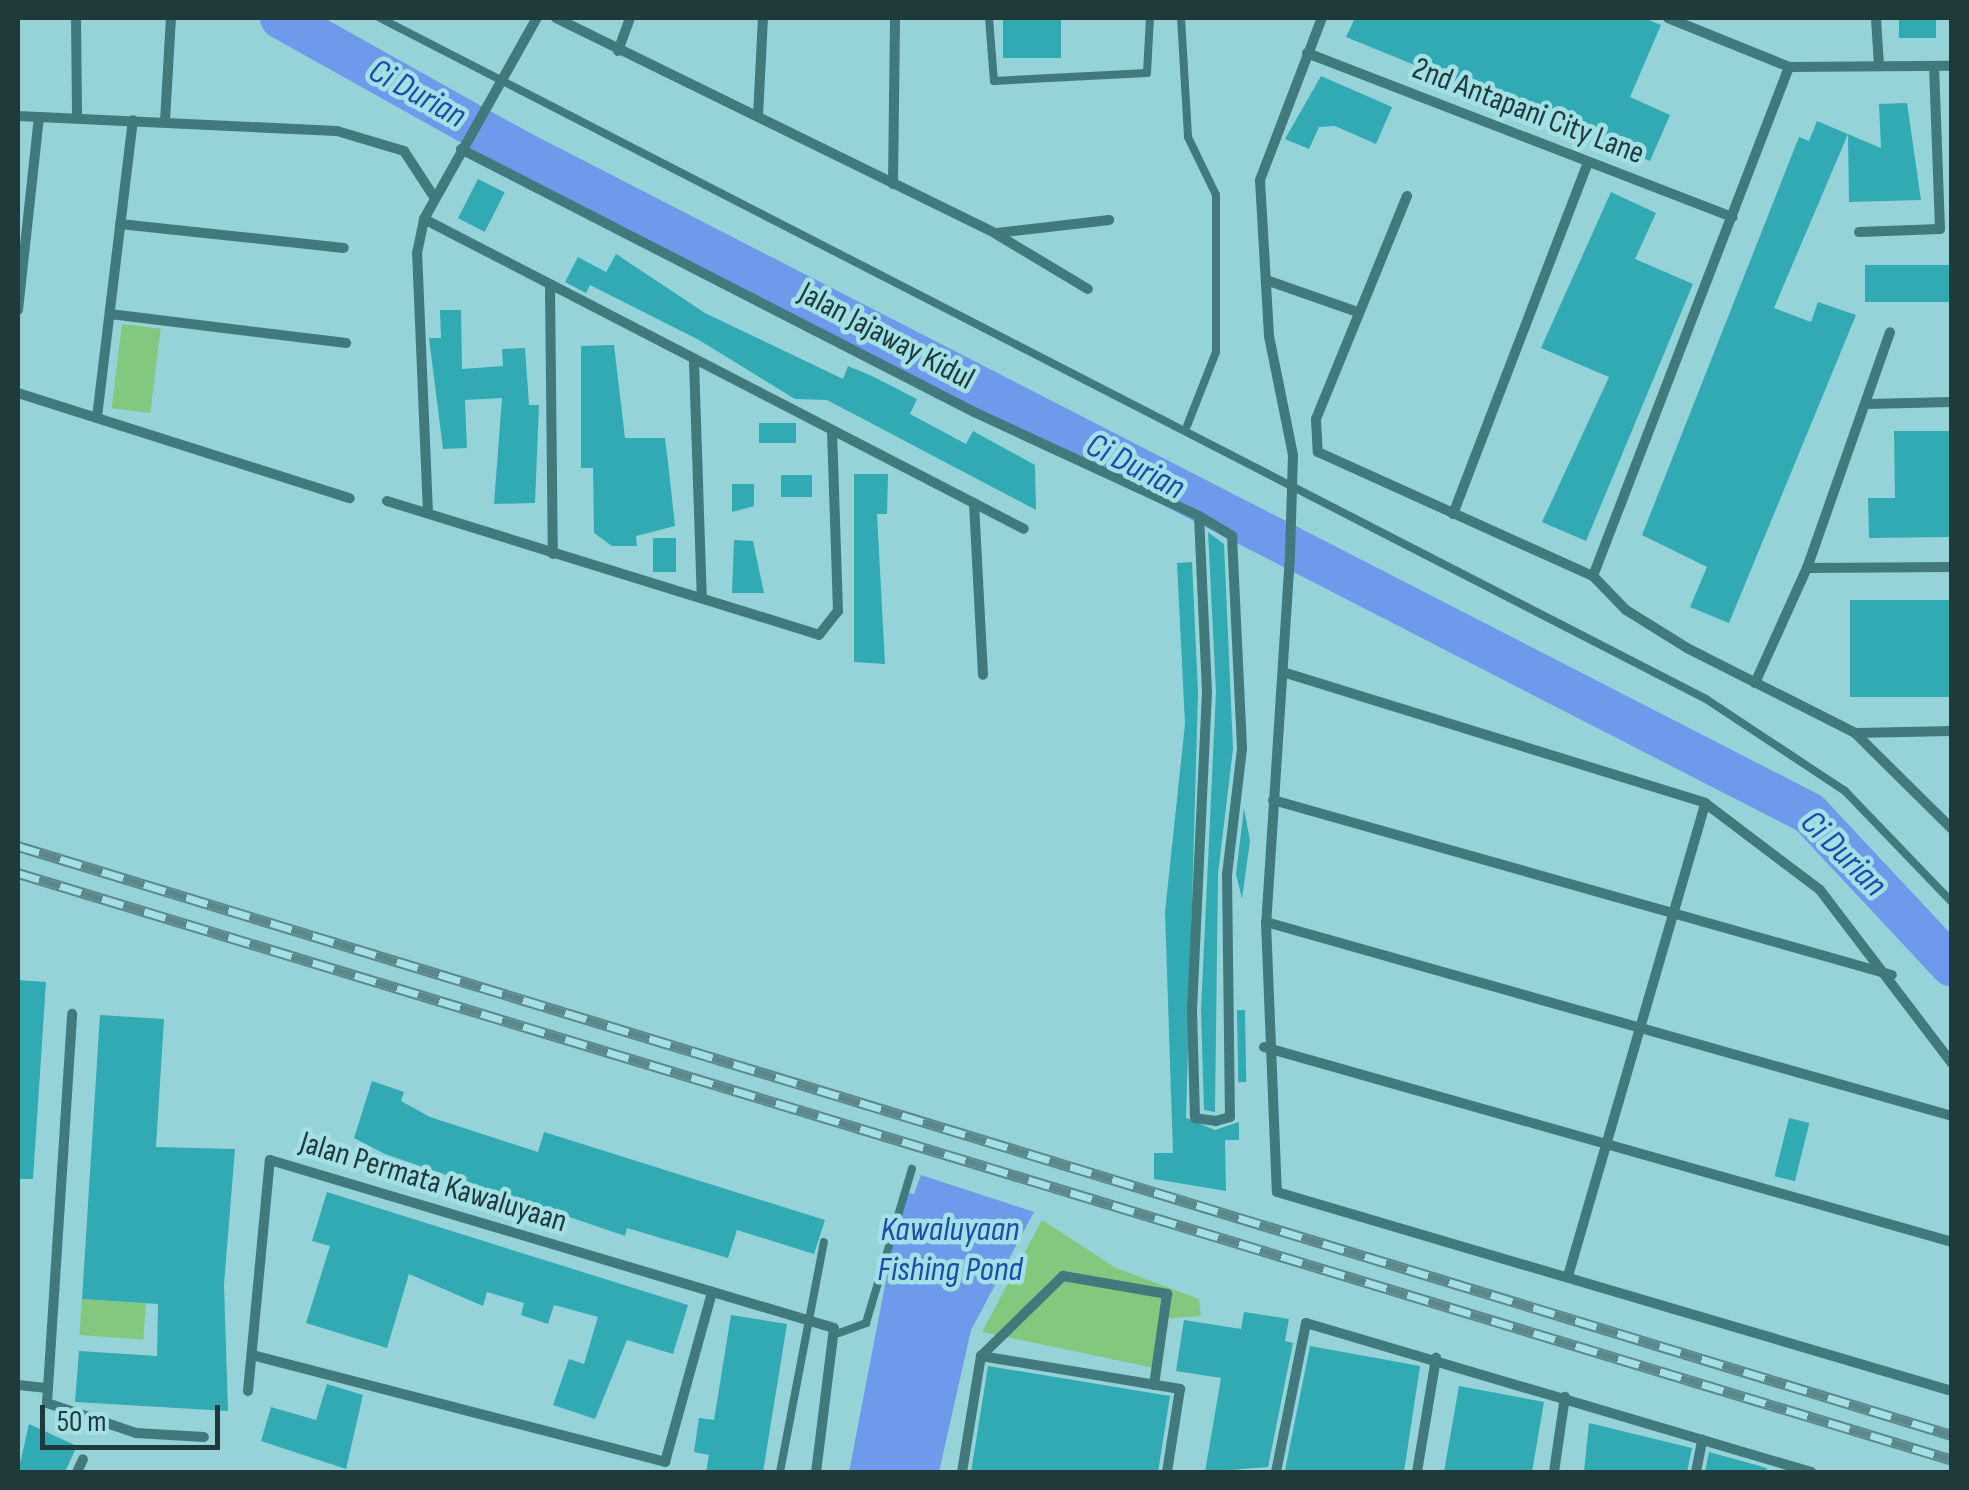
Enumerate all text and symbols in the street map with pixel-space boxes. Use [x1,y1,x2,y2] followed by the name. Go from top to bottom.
[361,50,473,138] water label: Ci Durian
[1407,50,1649,174] street label: 2nd Antapani City Lane
[792,275,980,399] street label: Jalan Jajaway Kidul
[1079,425,1191,509] water label: Ci Durian
[1791,802,1895,906] water label: Ci Durian
[295,1124,571,1242] street label: Jalan Permata Kawaluyaan
[877,1209,1023,1291] water label: Kawaluyaan Fishing Pond
[45,1385,225,1447] scale bar
[57,1404,106,1440] text: 50 m

